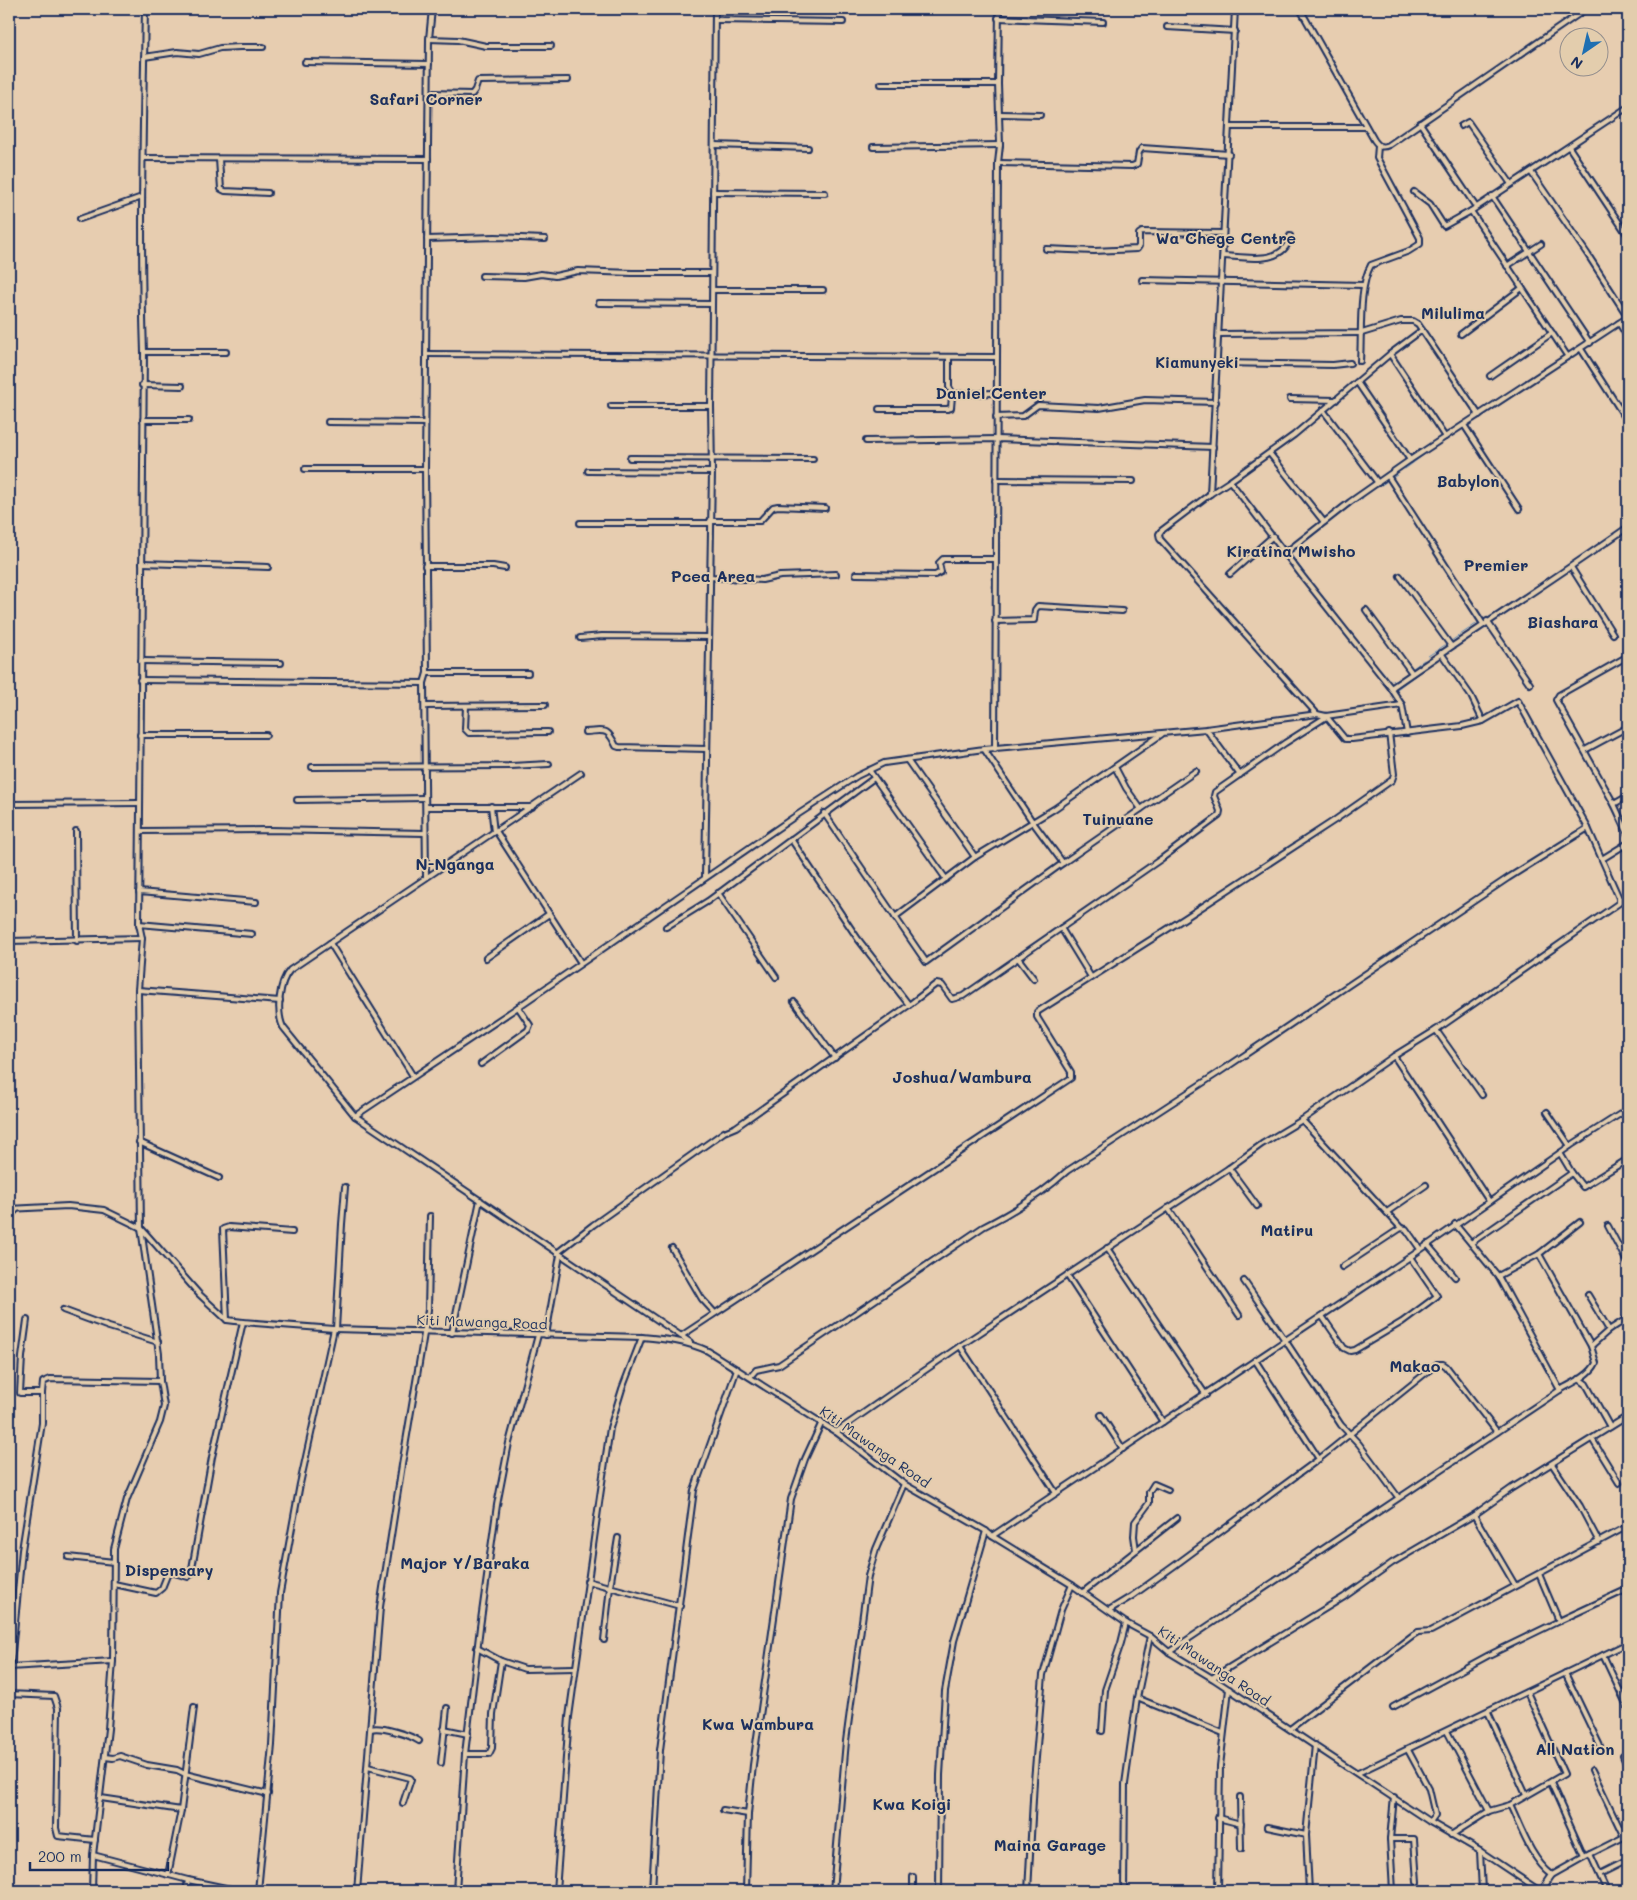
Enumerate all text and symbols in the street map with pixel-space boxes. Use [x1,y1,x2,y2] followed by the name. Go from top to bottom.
[1560,28,1610,78] north arrow
[1567,52,1586,74] text: N
[370,88,483,109] district label: Safari Corner
[1156,227,1296,248] district label: Wa Chege Centre
[1421,302,1485,323] district label: Milulima
[1155,352,1239,372] district label: Kiamunyeki
[935,382,1047,403] district label: Daniel Center
[1437,470,1499,491] district label: Babylon
[1226,540,1356,561] district label: Kiratina Mwisho
[1464,554,1528,575] district label: Premier
[671,565,755,586] district label: Pcea Area
[1527,611,1599,632] district label: Biashara
[1083,808,1153,829] district label: Tuinuane
[416,853,495,874] district label: N-Nganga
[892,1066,1032,1087] district label: Joshua/Wambura
[1261,1219,1313,1240] district label: Matiru
[416,1310,548,1333] street label: Kiti Mawanga Road
[1390,1355,1441,1376] district label: Makao
[816,1401,935,1492] street label: Kiti Mawanga Road
[400,1552,530,1573] district label: Major Y/Baraka
[125,1559,214,1580] district label: Dispensary
[1155,1621,1274,1710] street label: Kiti Mawanga Road
[702,1713,814,1734] district label: Kwa Wambura
[1536,1738,1614,1759] district label: All Nation
[872,1793,952,1814] district label: Kwa Koigi
[994,1834,1106,1855] district label: Maina Garage
[30,1840,168,1872] scale bar
[38,1846,82,1866] text: 200 m

